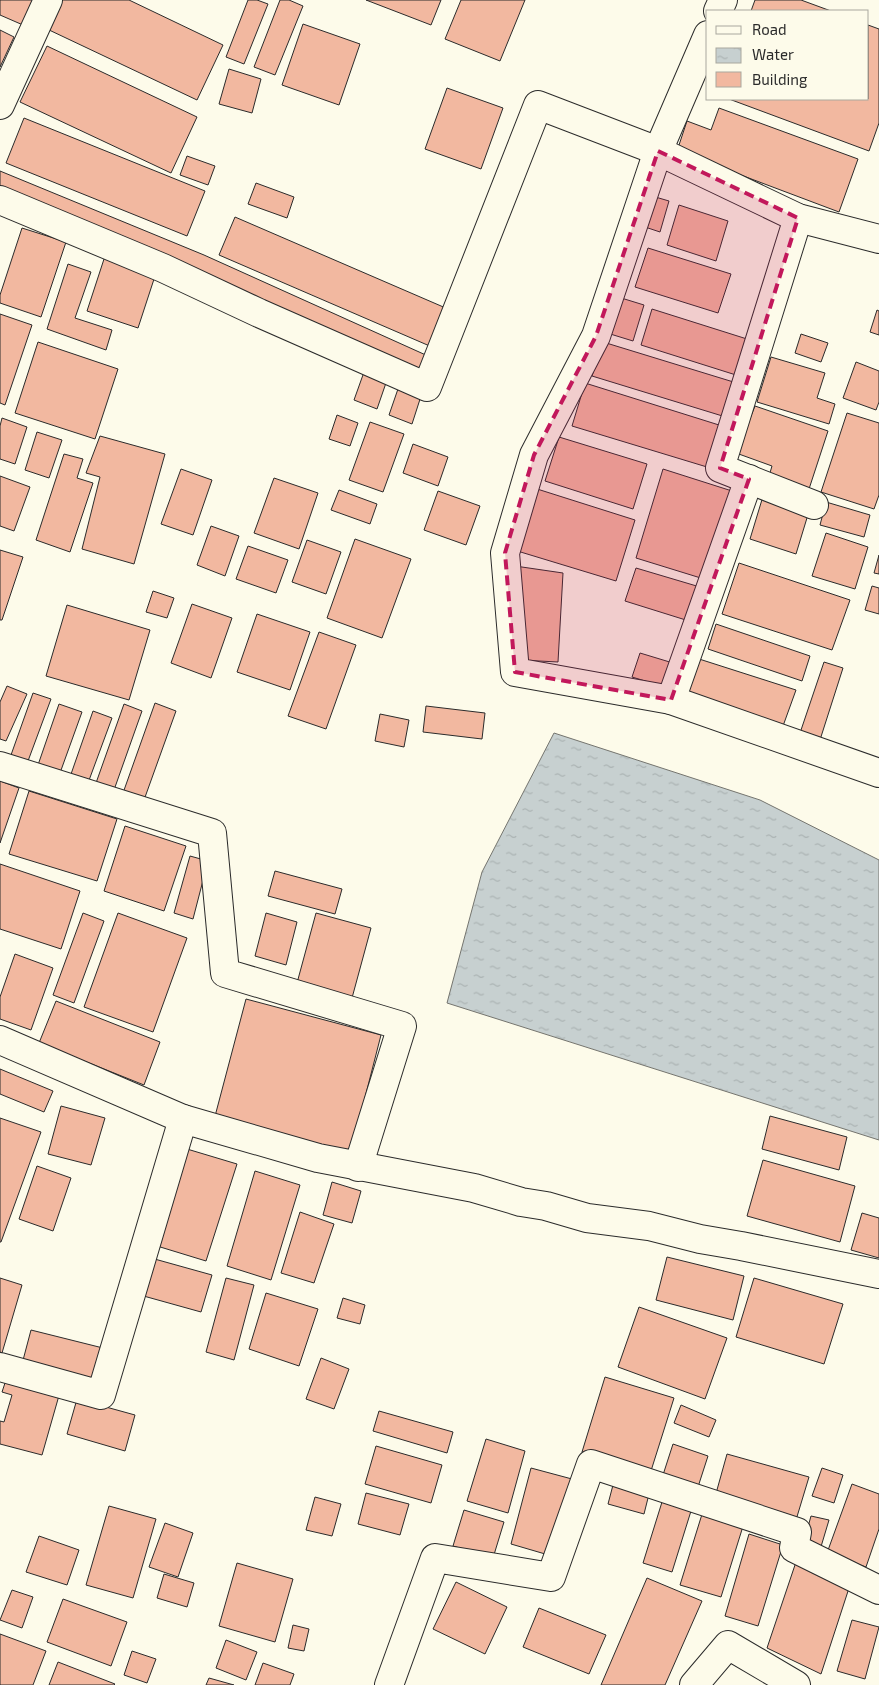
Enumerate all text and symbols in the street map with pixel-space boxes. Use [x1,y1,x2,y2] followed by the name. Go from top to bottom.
[706,10,869,100] legend
[752,20,787,38] text: Road
[752,45,794,63] text: Water
[752,70,808,88] text: Building

